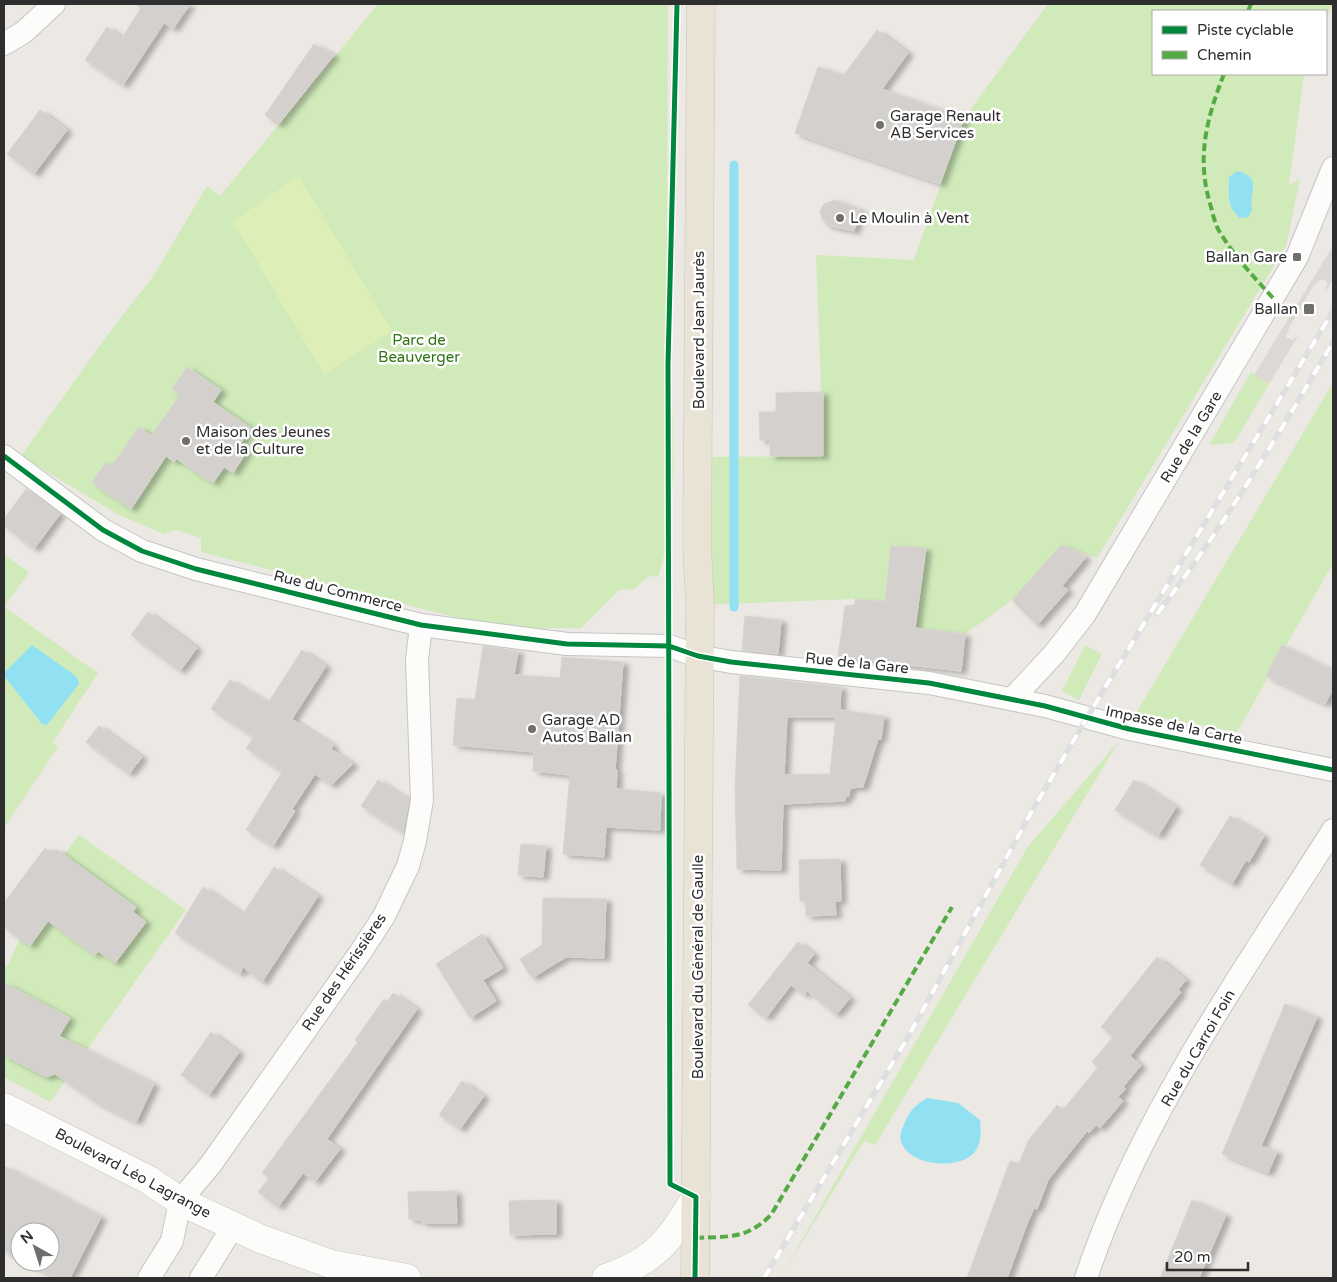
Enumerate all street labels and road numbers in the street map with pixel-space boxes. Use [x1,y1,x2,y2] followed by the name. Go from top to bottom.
[690,251,708,409] street label: Boulevard Jean Jaurès
[1157,388,1225,486] street label: Rue de la Gare
[272,566,404,616] street label: Rue du Commerce
[804,649,910,677] street label: Rue de la Gare
[1104,702,1244,748] street label: Impasse de la Carte
[689,855,707,1079] street label: Boulevard du Général de Gaulle
[298,910,390,1034] street label: Rue des Hérissières
[1157,986,1239,1110] street label: Rue du Carroi Foin
[52,1124,214,1222] street label: Boulevard Léo Lagrange

